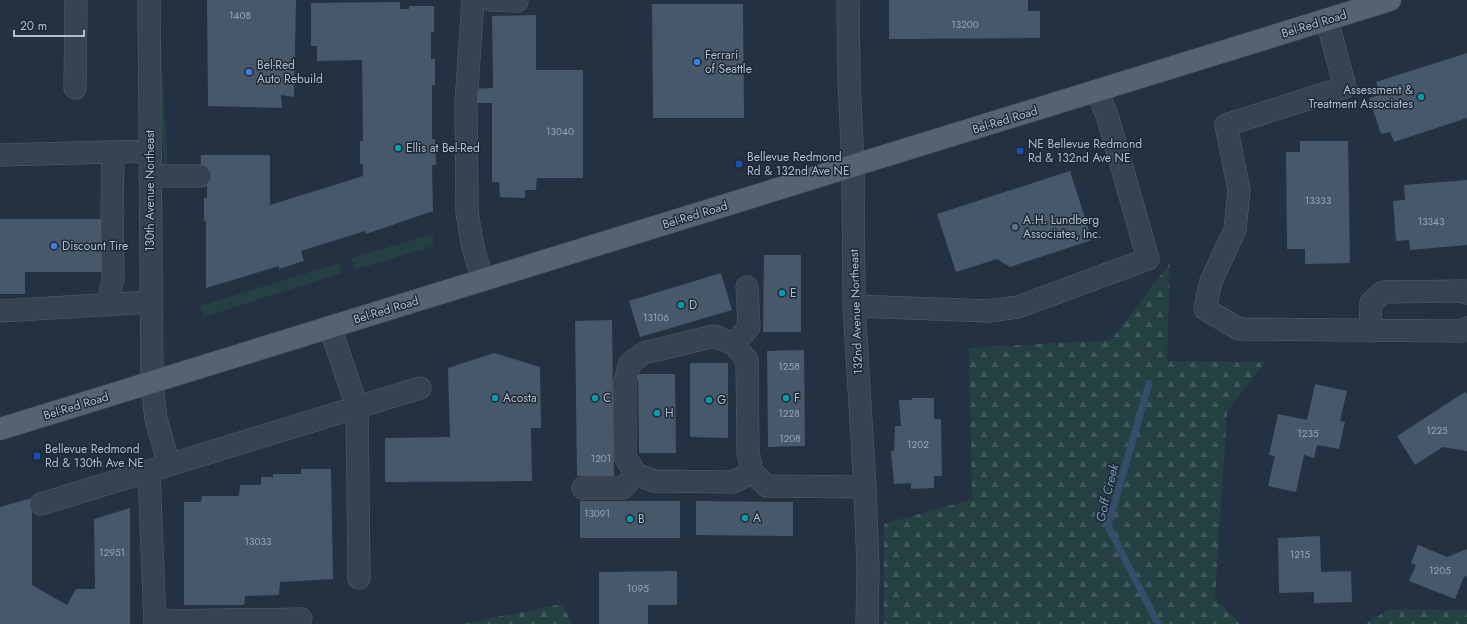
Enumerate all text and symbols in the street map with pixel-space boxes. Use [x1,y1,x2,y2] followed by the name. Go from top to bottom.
[1279,6,1349,42] street label: Bel-Red Road
[229,8,251,23] house number: 1408
[14,12,84,38] scale bar
[20,17,47,35] text: 20 m
[951,17,979,32] house number: 13200
[705,46,752,78] place label: Ferrari of Seattle
[257,56,323,88] place label: Bel-Red Auto Rebuild
[692,57,702,67] marker: Ferrari of Seattle
[244,67,254,77] marker: Bel-Red Auto Rebuild
[1309,81,1413,113] place label: Assessment & Treatment Associates
[1416,92,1426,102] marker: Assessment & Treatment Associates
[970,102,1040,138] street label: Bel-Red Road
[546,124,574,139] house number: 13040
[141,130,159,252] street label: 130th Avenue Northeast
[1028,135,1142,167] place label: NE Bellevue Redmond Rd & 132nd Ave NE
[406,139,480,157] place label: Ellis at Bel-Red
[393,143,403,153] marker: Ellis at Bel-Red
[1015,146,1025,156] marker: NE Bellevue Redmond Rd & 132nd Ave NE
[747,148,849,180] place label: Bellevue Redmond Rd & 132nd Ave NE
[734,159,744,169] marker: Bellevue Redmond Rd & 132nd Ave NE
[1305,193,1332,208] house number: 13333
[660,197,730,233] street label: Bel-Red Road
[1023,211,1102,243] place label: A.H. Lundberg Associates, Inc.
[1418,214,1445,229] house number: 13343
[1010,222,1020,232] marker: A.H. Lundberg Associates, Inc.
[62,237,128,255] place label: Discount Tire
[49,241,59,251] marker: Discount Tire
[845,249,867,375] street label: 132nd Avenue Northeast
[790,284,797,302] place label: E
[777,288,787,298] marker: E
[351,292,421,328] street label: Bel-Red Road
[689,296,697,314] place label: D
[676,300,686,310] marker: D
[643,310,669,325] house number: 13106
[778,359,800,374] house number: 1258
[41,388,111,424] street label: Bel-Red Road
[503,389,537,407] place label: Acosta
[603,389,611,407] place label: C
[794,389,800,407] place label: F
[717,391,726,409] place label: G
[490,393,500,403] marker: Acosta
[590,393,600,403] marker: C
[781,393,791,403] marker: F
[704,395,714,405] marker: G
[665,404,674,422] place label: H
[778,406,800,421] house number: 1228
[652,408,662,418] marker: H
[1426,423,1448,438] house number: 1225
[1297,426,1319,441] house number: 1235
[779,431,801,446] house number: 1208
[907,437,929,452] house number: 1202
[45,440,144,472] place label: Bellevue Redmond Rd & 130th Ave NE
[32,451,42,461] marker: Bellevue Redmond Rd & 130th Ave NE
[591,451,611,466] house number: 1201
[1091,462,1123,524] water label: Goff Creek
[584,506,610,521] house number: 13091
[753,509,761,527] place label: A
[638,510,645,528] place label: B
[740,513,750,523] marker: A
[625,514,635,524] marker: B
[245,534,272,549] house number: 13033
[99,545,125,560] house number: 12951
[1290,547,1311,562] house number: 1215
[1429,563,1451,578] house number: 1205
[627,581,649,596] house number: 1095

